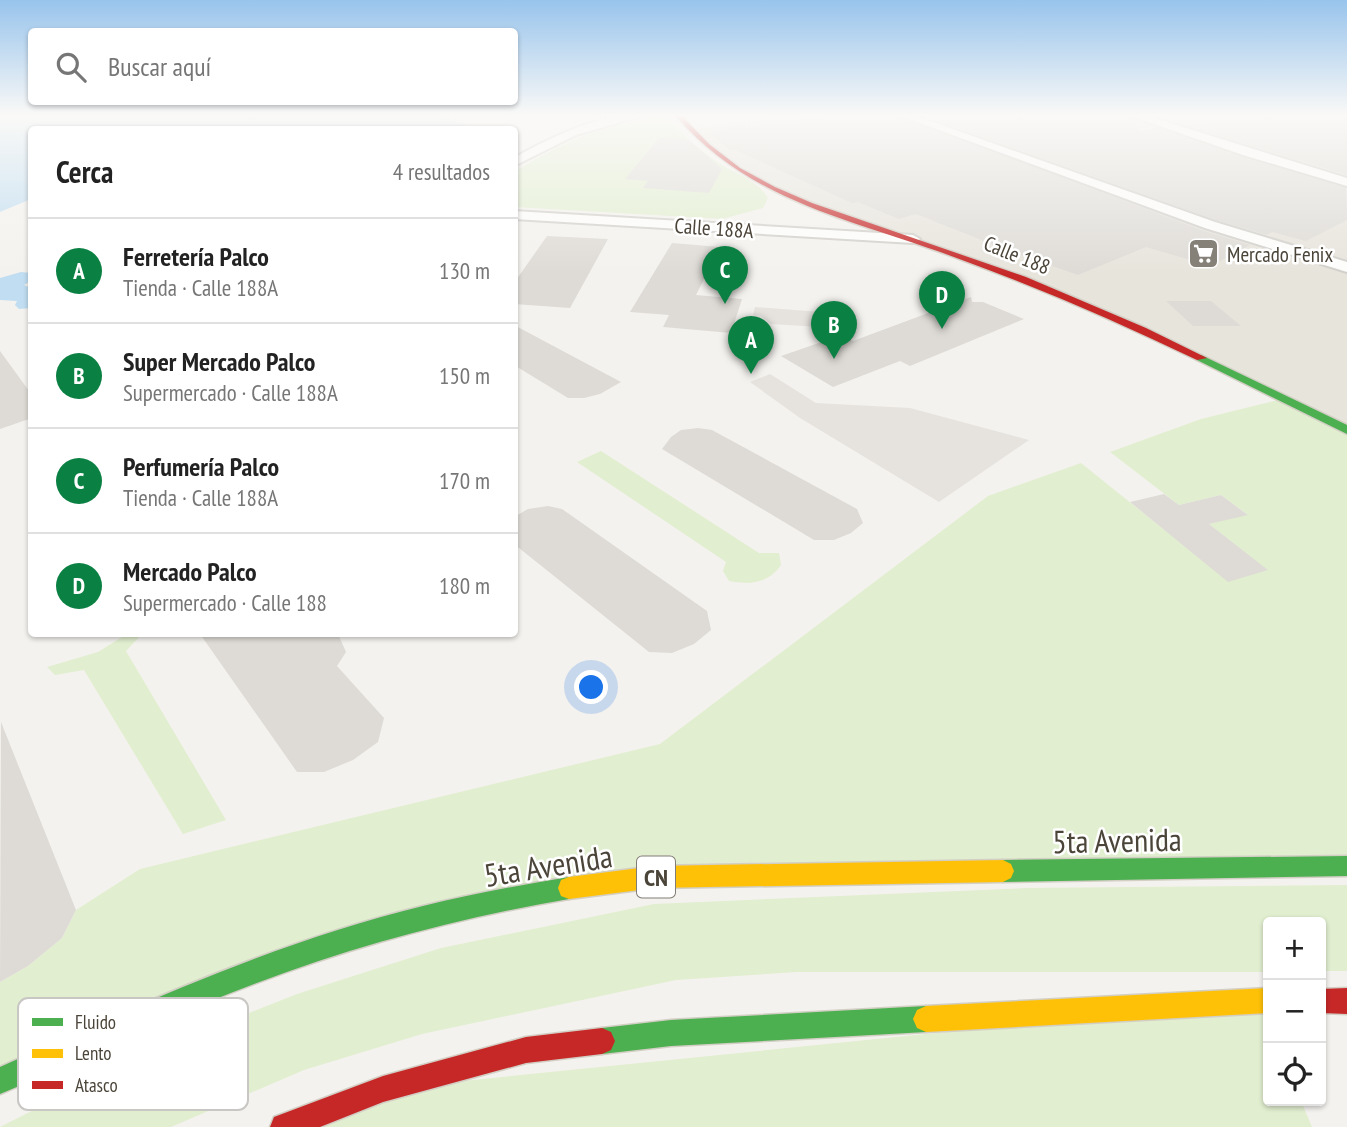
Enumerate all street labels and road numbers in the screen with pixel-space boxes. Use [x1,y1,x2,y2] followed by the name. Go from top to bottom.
[674,212,754,244] street label: Calle 188A
[980,230,1054,280] street label: Calle 188
[1052,818,1182,862] street label: 5ta Avenida
[481,834,615,896] street label: 5ta Avenida
[637,856,675,898] road number: CN

